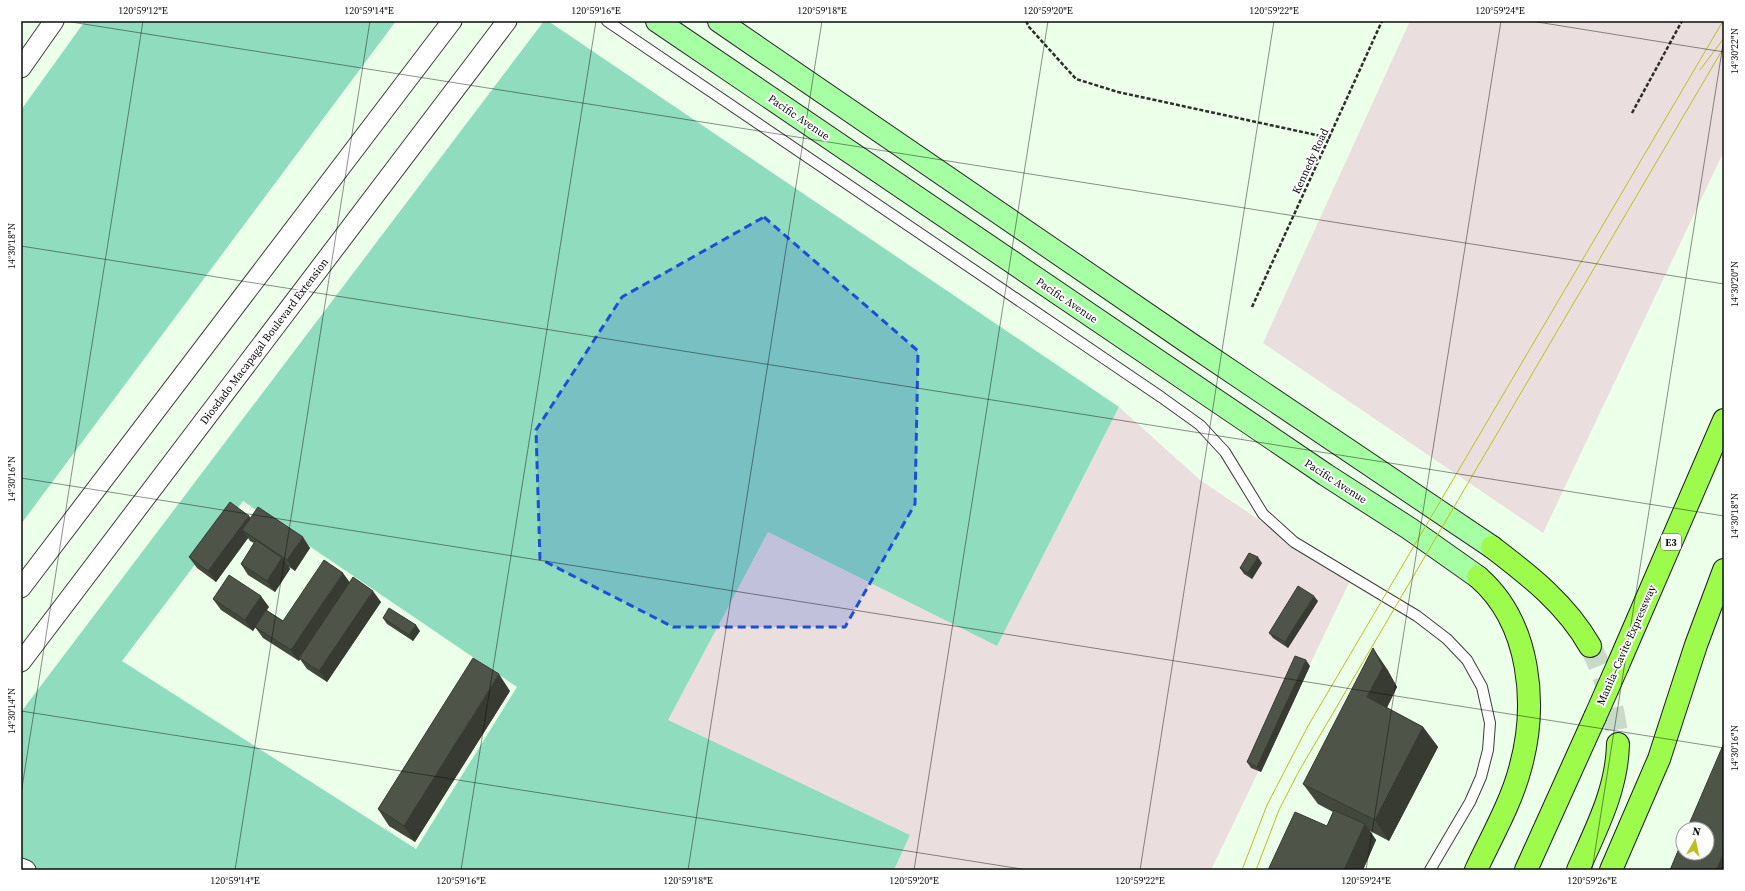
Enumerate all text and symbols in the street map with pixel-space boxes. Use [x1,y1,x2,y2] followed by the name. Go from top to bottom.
[118,4,168,17] text: 120°59'12"E
[344,4,394,17] text: 120°59'14"E
[571,4,621,17] text: 120°59'16"E
[797,4,847,17] text: 120°59'18"E
[1023,4,1073,17] text: 120°59'20"E
[1249,4,1299,17] text: 120°59'22"E
[1475,4,1525,17] text: 120°59'24"E
[1728,28,1741,74] text: 14°30'22"N
[765,91,833,144] street label: Pacific Avenue
[1289,125,1333,197] street label: Kennedy Road
[5,223,18,269] text: 14°30'18"N
[197,255,332,428] street label: Diosdado Macapagal Boulevard Extension
[1728,261,1741,307] text: 14°30'20"N
[1033,274,1101,327] street label: Pacific Avenue
[5,456,18,502] text: 14°30'16"N
[1302,456,1370,507] street label: Pacific Avenue
[1728,493,1741,539] text: 14°30'18"N
[1661,534,1681,550] road number: E3
[1593,582,1660,708] street label: Manila–Cavite Expressway
[5,688,18,734] text: 14°30'14"N
[1728,725,1741,771] text: 14°30'16"N
[1675,821,1715,861] north arrow
[1691,824,1702,840] text: N
[210,874,260,887] text: 120°59'14"E
[436,874,486,887] text: 120°59'16"E
[663,874,713,887] text: 120°59'18"E
[889,874,939,887] text: 120°59'20"E
[1115,874,1165,887] text: 120°59'22"E
[1341,874,1391,887] text: 120°59'24"E
[1567,874,1617,887] text: 120°59'26"E

